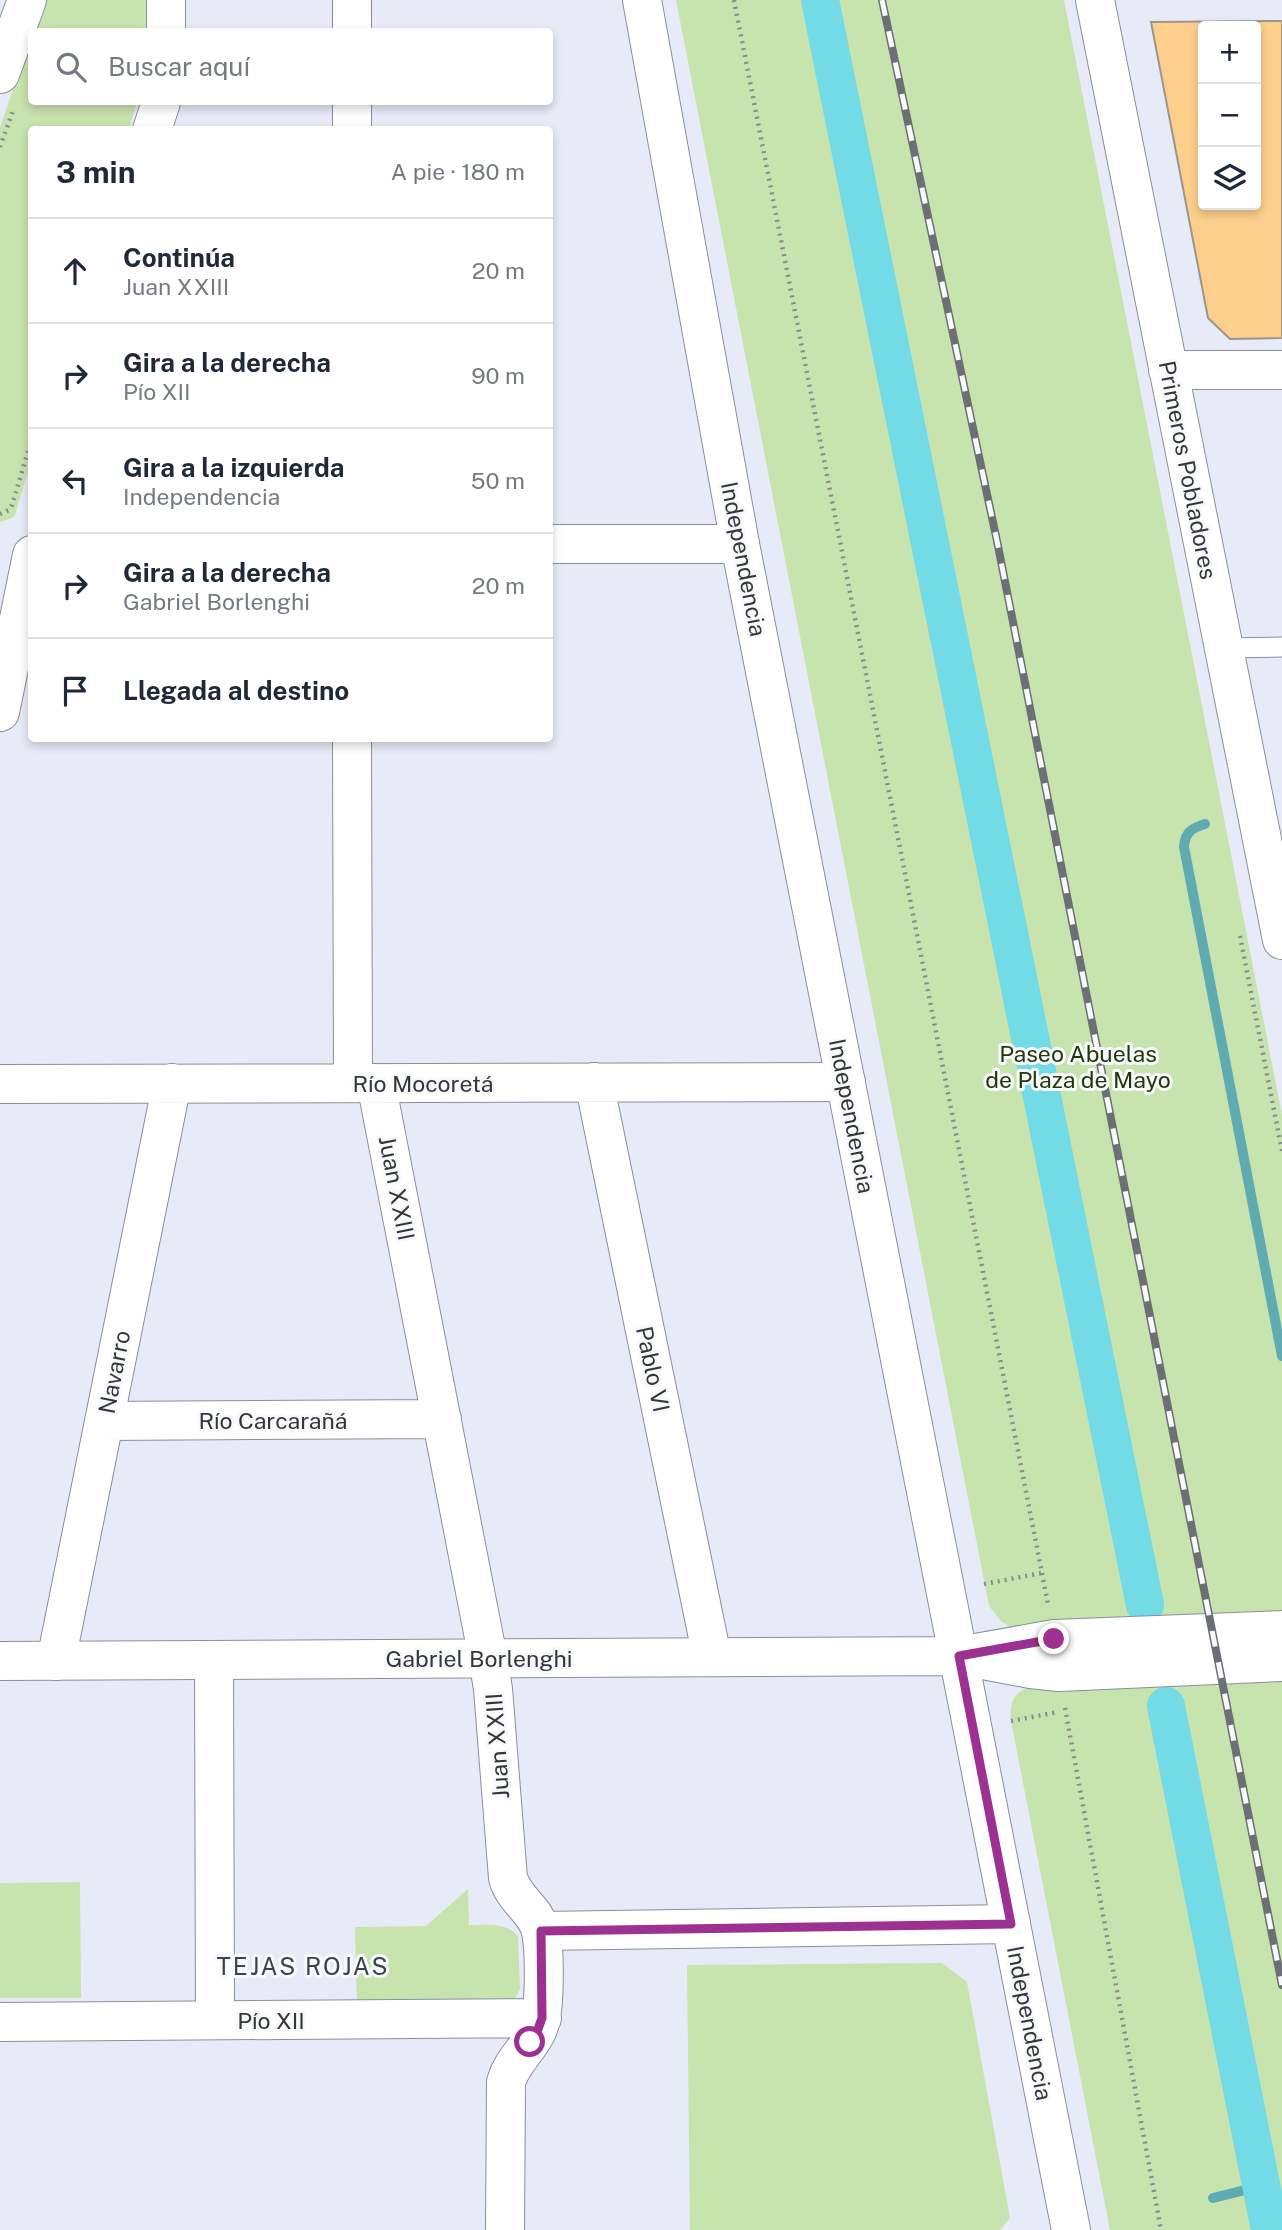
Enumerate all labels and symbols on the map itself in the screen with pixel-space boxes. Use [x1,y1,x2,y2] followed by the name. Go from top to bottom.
[1154,358,1222,582] street label: Primeros Pobladores
[716,479,772,639] street label: Independencia
[824,1036,880,1196] street label: Independencia
[985,1040,1171,1093] park label: Paseo Abuelas de Plaza de Mayo
[353,1070,493,1097] street label: Río Mocoretá
[374,1133,420,1243] street label: Juan XXIII
[631,1324,675,1414] street label: Pablo VI
[93,1328,135,1416] street label: Navarro
[199,1407,347,1434] street label: Río Carcarañá
[1038,1623,1069,1654] route end
[385,1645,573,1672] street label: Gabriel Borlenghi
[480,1692,514,1800] street label: Juan XXIII
[1002,1943,1058,2103] street label: Independencia
[216,1952,390,1980] district label: TEJAS ROJAS
[237,2007,305,2034] street label: Pío XII
[514,2026,545,2057] route start

